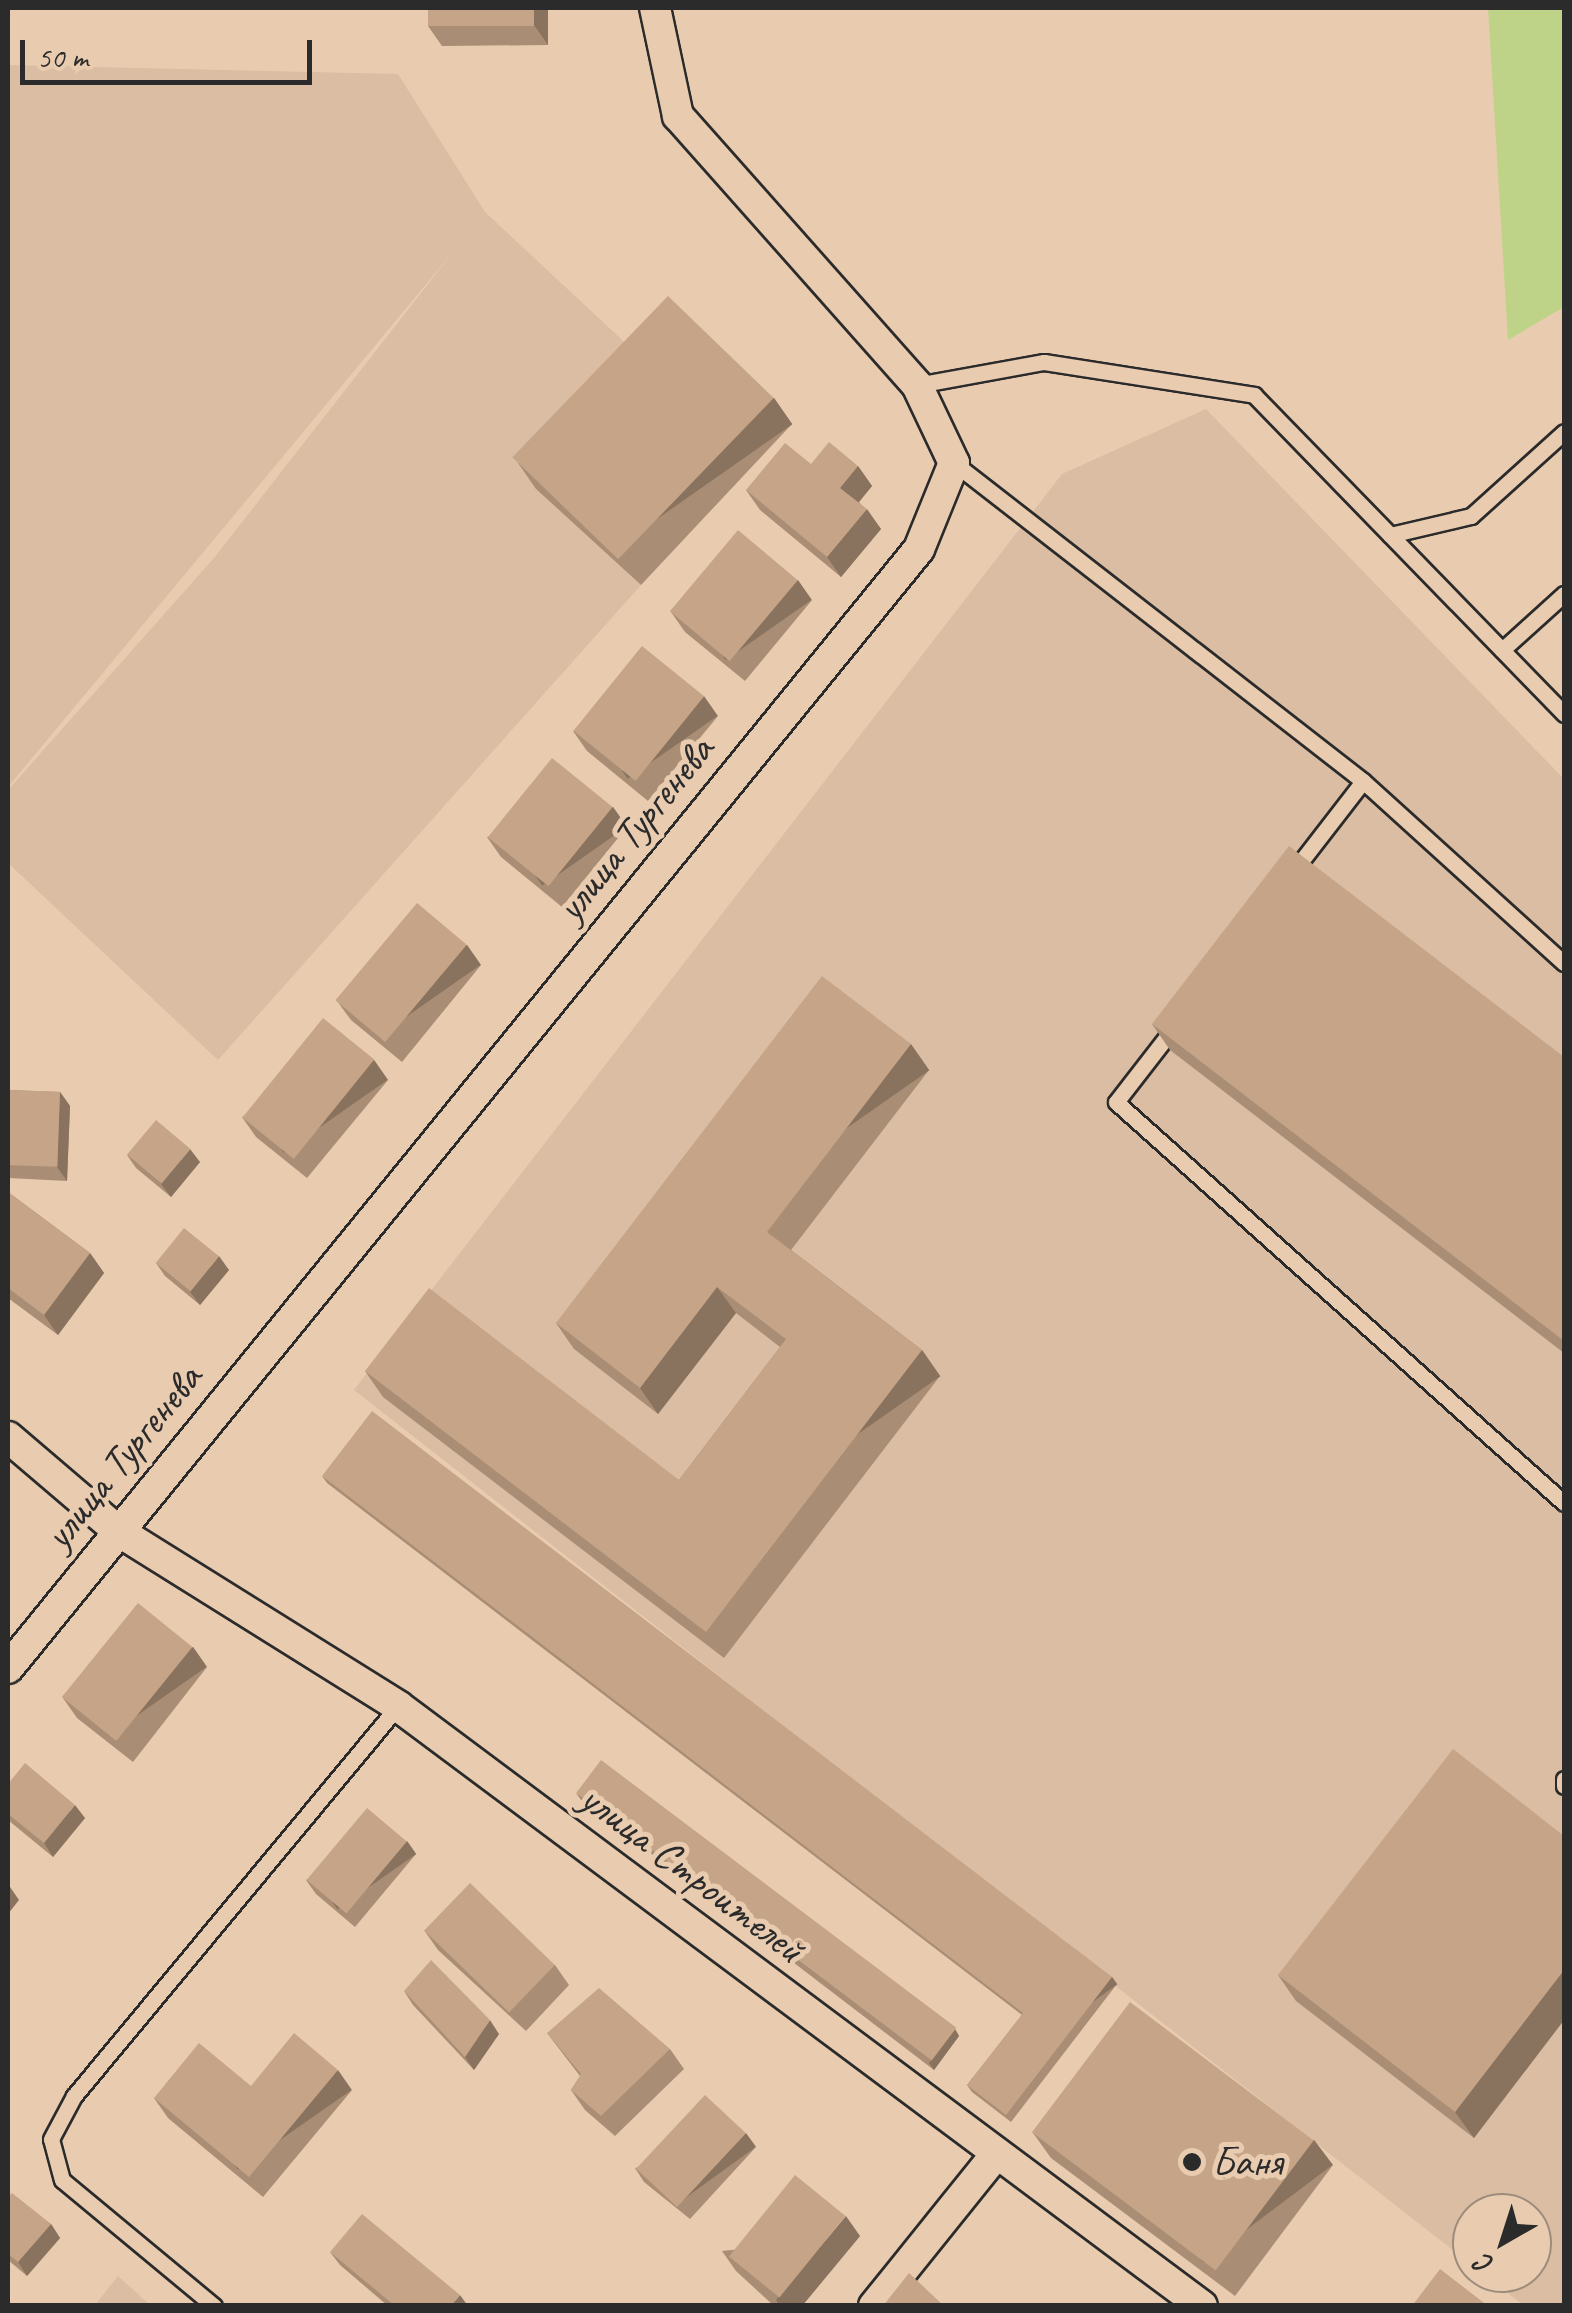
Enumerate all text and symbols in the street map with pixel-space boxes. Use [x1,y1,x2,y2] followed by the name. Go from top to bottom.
[25,20,318,82] scale bar
[37,38,88,76] text: 50 m
[545,726,725,932] street label: улица Тургенева
[33,1354,213,1560] street label: улица Тургенева
[571,1774,813,1974] street label: улица Строителей
[1212,2137,1282,2187] place label: Баня
[1181,2151,1203,2173] marker: Баня
[1452,2193,1552,2293] north arrow
[1468,2247,1500,2283] text: С

